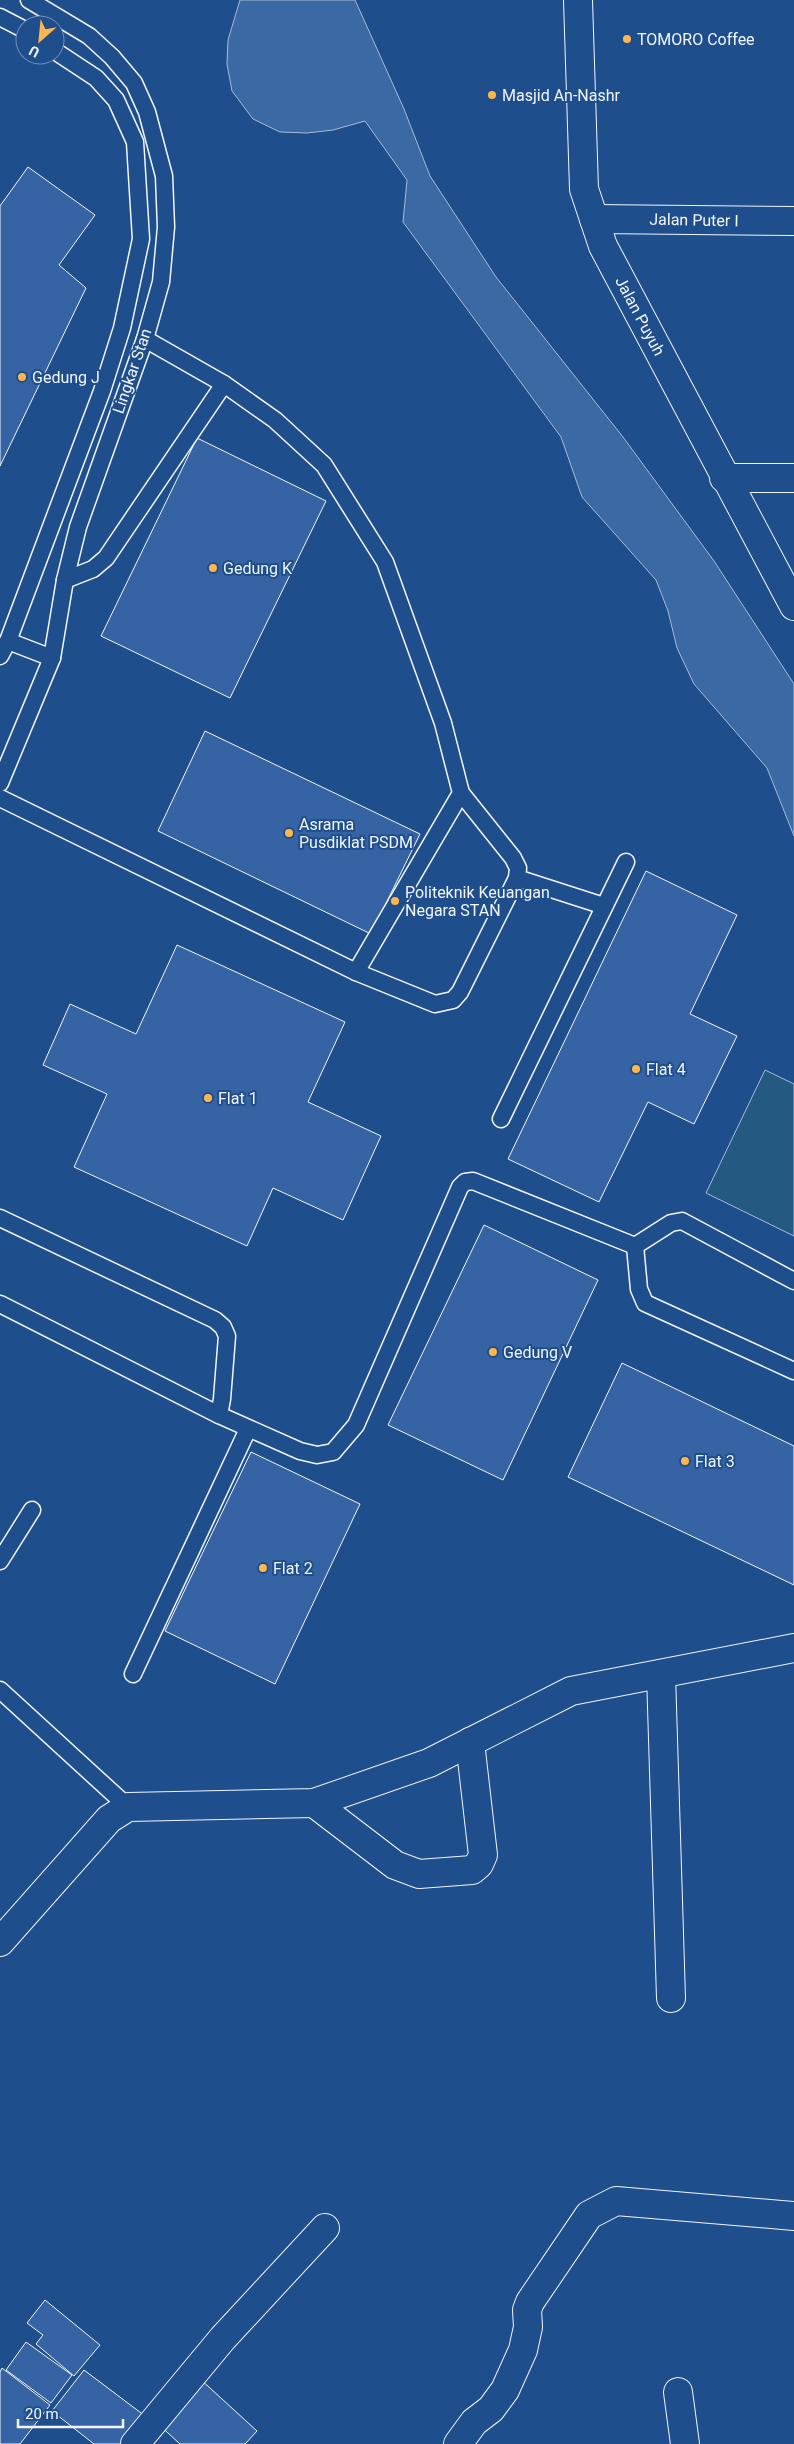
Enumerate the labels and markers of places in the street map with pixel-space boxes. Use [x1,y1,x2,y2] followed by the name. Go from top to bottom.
[637,30,755,49] place label: TOMORO Coffee
[621,33,633,45] marker: TOMORO Coffee
[502,86,621,105] place label: Masjid An-Nashr
[486,89,498,101] marker: Masjid An-Nashr
[32,368,100,387] place label: Gedung J
[16,371,28,383] marker: Gedung J
[223,559,293,578] place label: Gedung K
[207,562,219,574] marker: Gedung K
[299,815,413,852] place label: Asrama Pusdiklat PSDM
[283,827,295,839] marker: Asrama Pusdiklat PSDM
[405,883,550,920] place label: Politeknik Keuangan Negara STAN
[389,895,401,907] marker: Politeknik Keuangan Negara STAN
[646,1060,686,1079] place label: Flat 4
[630,1063,642,1075] marker: Flat 4
[218,1089,258,1108] place label: Flat 1
[202,1092,214,1104] marker: Flat 1
[503,1343,572,1362] place label: Gedung V
[487,1346,499,1358] marker: Gedung V
[695,1452,735,1471] place label: Flat 3
[679,1455,691,1467] marker: Flat 3
[273,1559,313,1578] place label: Flat 2
[257,1562,269,1574] marker: Flat 2

